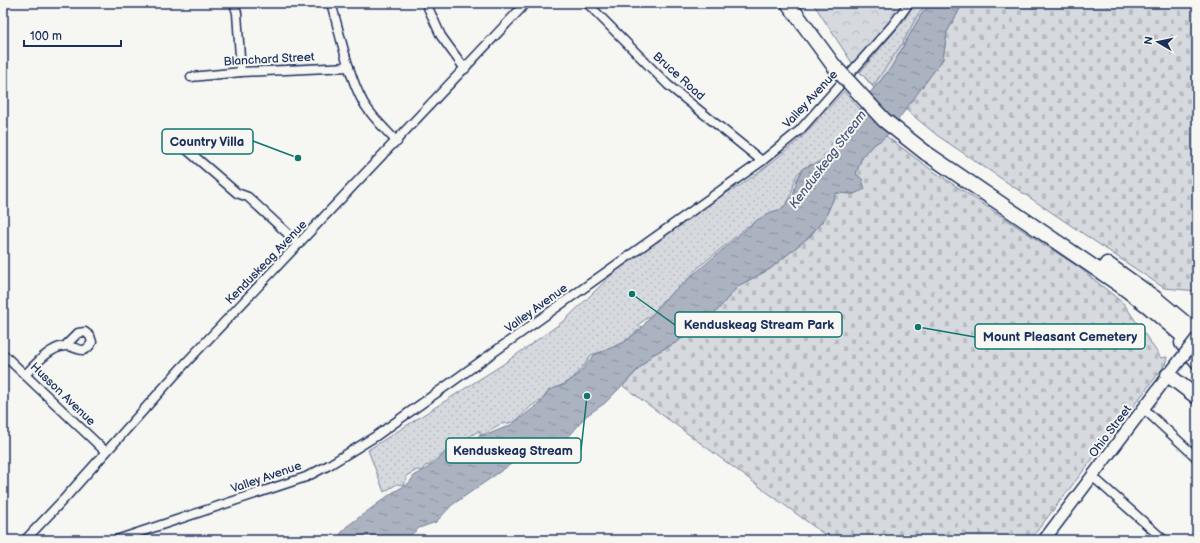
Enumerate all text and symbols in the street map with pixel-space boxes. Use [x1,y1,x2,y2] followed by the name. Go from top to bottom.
[24,22,121,48] scale bar
[1138,22,1178,62] north arrow
[30,29,62,44] text: 100 m
[1142,35,1156,46] text: N
[649,49,708,104] street label: Bruce Road
[223,50,315,69] street label: Blanchard Street
[780,67,841,131] street label: Valley Avenue
[786,107,870,212] water label: Kenduskeag Stream
[162,129,253,154] callout: Country Villa
[170,134,244,150] text: Country Villa
[222,217,310,307] street label: Kenduskeag Avenue
[502,281,571,336] street label: Valley Avenue
[675,312,842,337] callout: Kenduskeag Stream Park
[684,317,834,333] text: Kenduskeag Stream Park
[975,324,1145,349] callout: Mount Pleasant Cemetery
[983,329,1137,345] text: Mount Pleasant Cemetery
[27,360,98,429] street label: Husson Avenue
[1086,402,1135,460] street label: Ohio Street
[446,438,581,463] callout: Kenduskeag Stream
[453,443,573,459] text: Kenduskeag Stream
[229,458,303,497] street label: Valley Avenue

